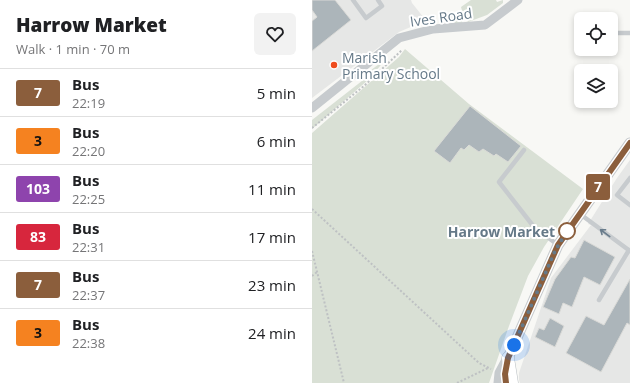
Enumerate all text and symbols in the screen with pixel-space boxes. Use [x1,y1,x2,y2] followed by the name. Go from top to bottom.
[409,3,473,31] street label: Ives Road
[16,12,167,38] text: Harrow Market
[574,12,618,108] map controls
[574,12,618,56] button: locate
[254,13,296,55] button: heart
[16,40,130,58] text: Walk · 1 min · 70 m
[342,48,440,83] place label: Marish Primary School
[329,60,339,70] marker: Marish Primary School
[574,64,618,108] button: layers
[72,74,99,94] text: Bus
[34,83,42,102] text: 7
[257,83,296,103] text: 5 min
[72,94,105,112] text: 22:19
[72,122,99,142] text: Bus
[34,131,42,150] text: 3
[257,131,296,151] text: 6 min
[72,142,105,160] text: 22:20
[72,170,99,190] text: Bus
[585,174,611,200] line badge: 7
[594,177,602,196] text: 7
[26,179,50,198] text: 103
[248,179,296,199] text: 11 min
[72,190,105,208] text: 22:25
[72,218,99,238] text: Bus
[448,222,555,241] place label: Harrow Market
[558,222,576,240] marker: Harrow Market
[30,227,46,246] text: 83
[248,227,296,247] text: 17 min
[599,228,610,237] one-way arrow
[72,238,105,256] text: 22:31
[72,266,99,286] text: Bus
[34,275,42,294] text: 7
[248,275,296,295] text: 23 min
[72,286,105,304] text: 22:37
[72,314,99,334] text: Bus
[34,323,42,342] text: 3
[248,323,296,343] text: 24 min
[72,334,105,352] text: 22:38
[504,335,524,355] your location

